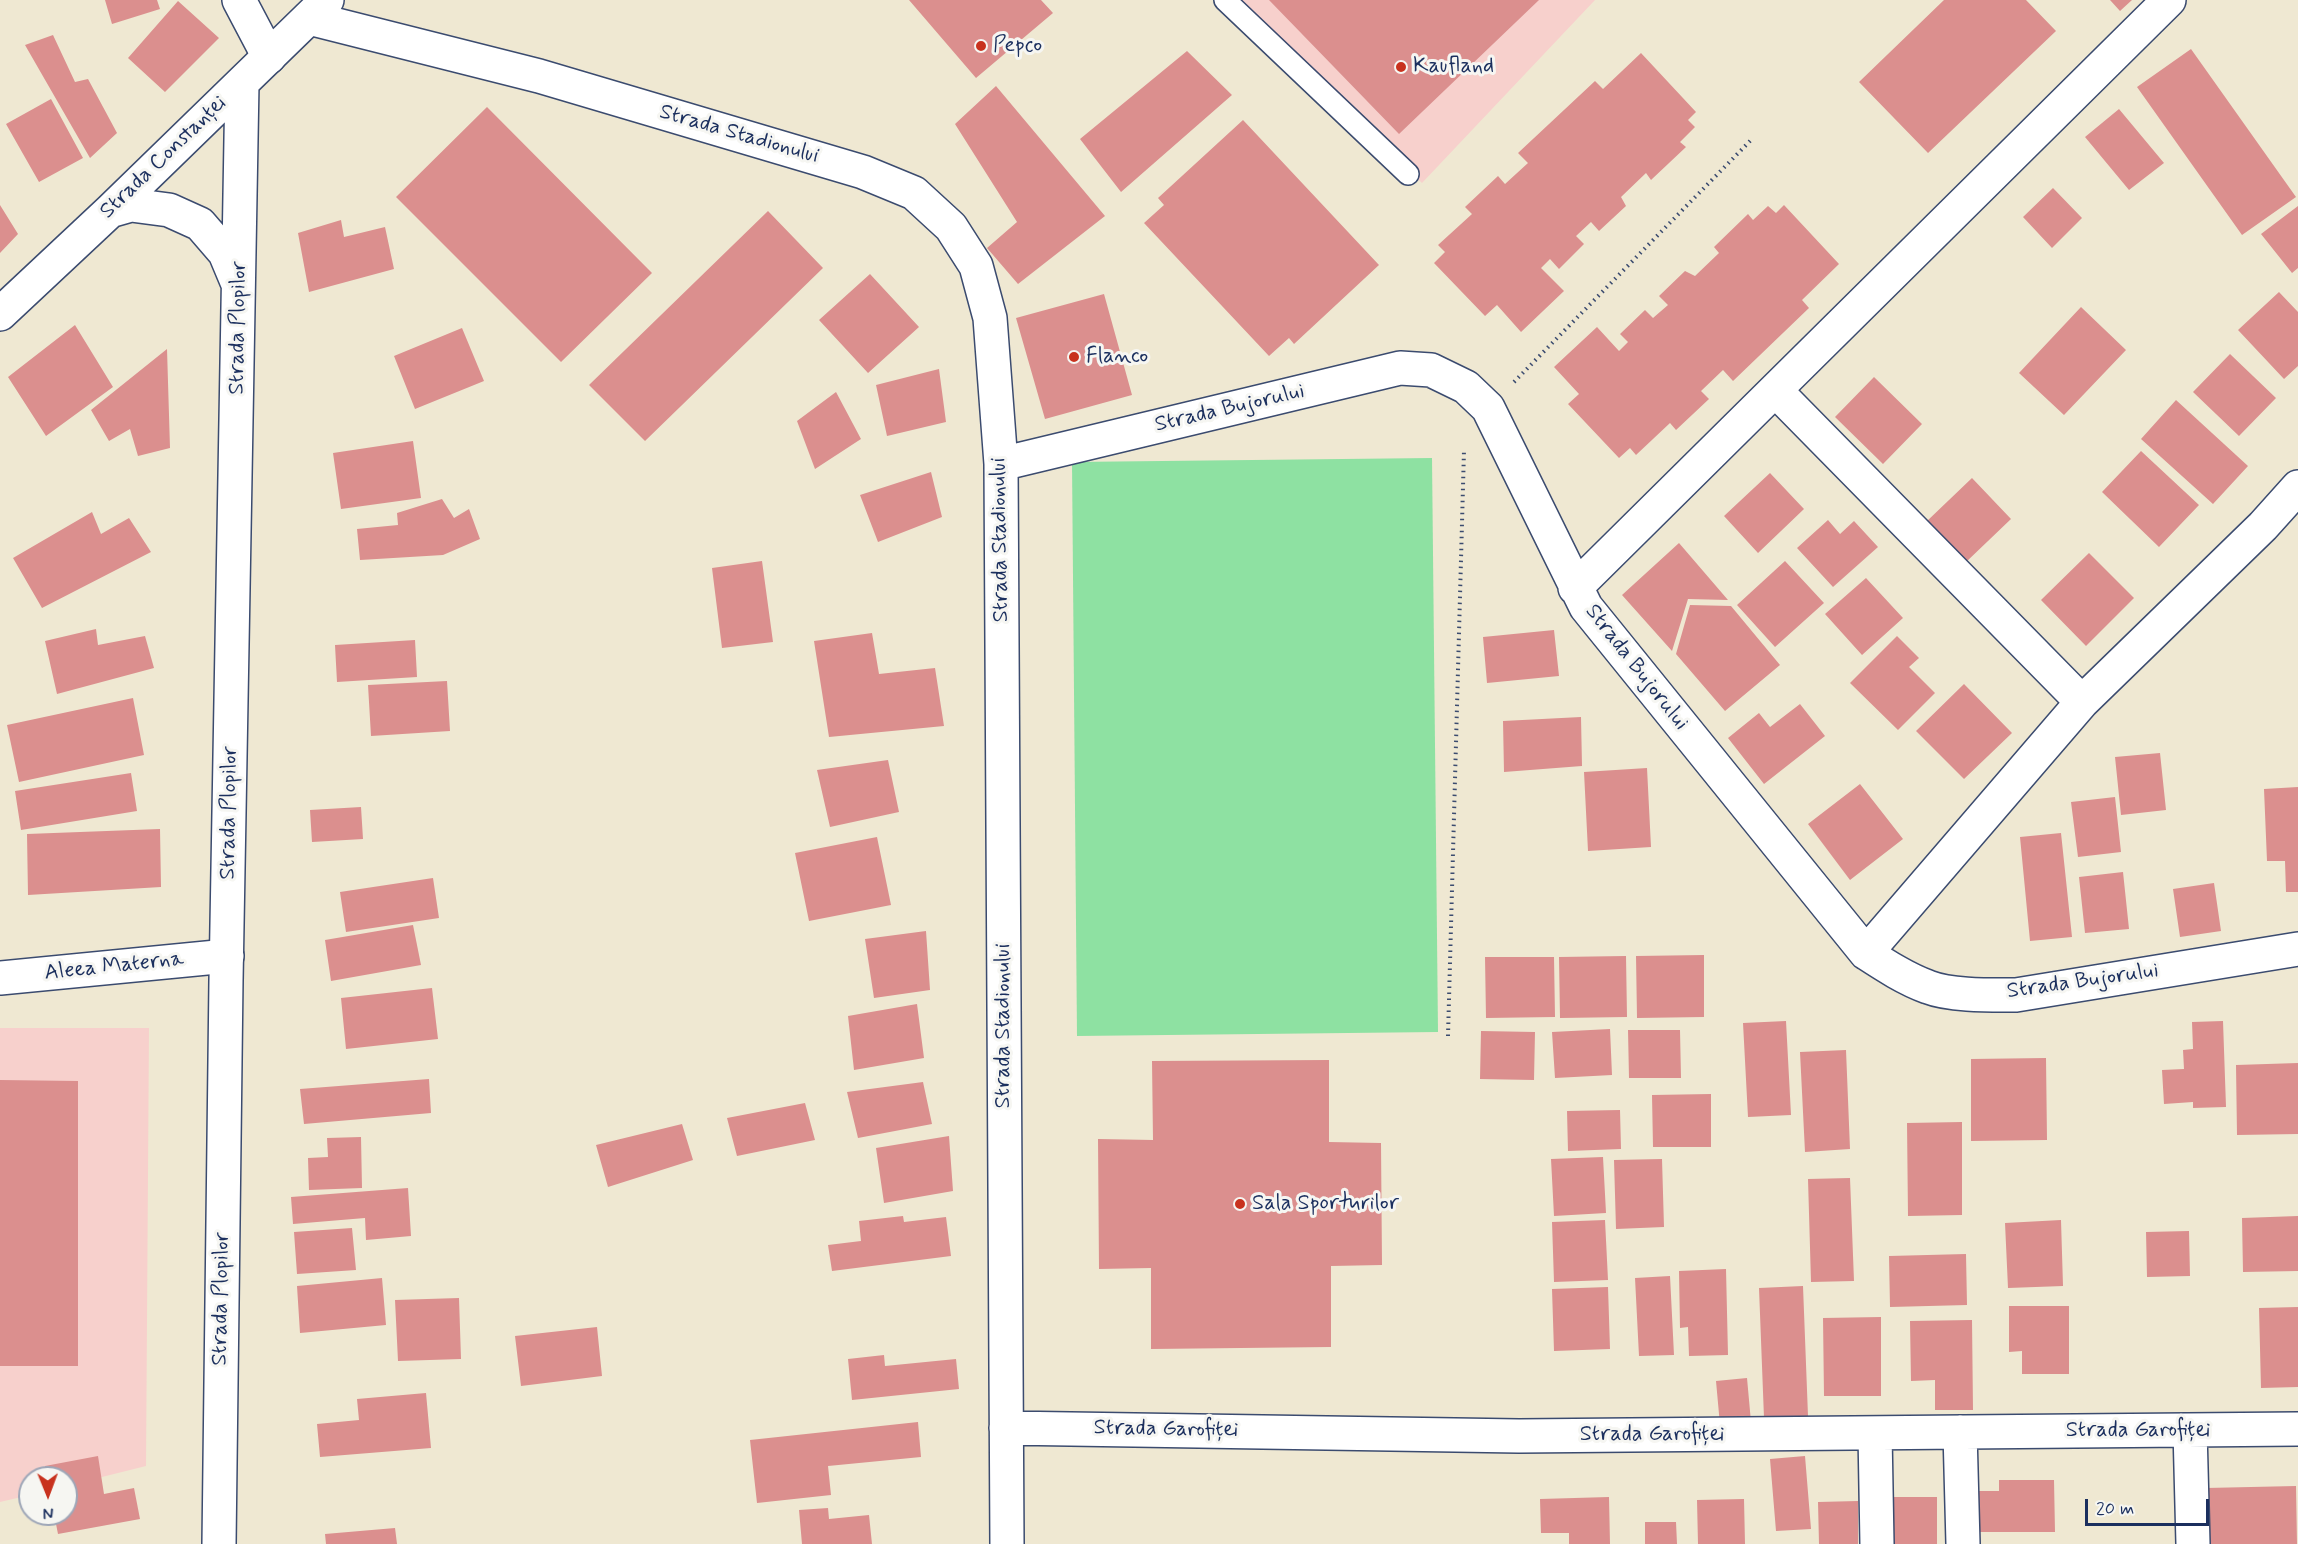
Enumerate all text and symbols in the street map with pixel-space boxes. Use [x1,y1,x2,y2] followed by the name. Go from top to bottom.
[993,33,1042,59] place label: Pepco
[974,39,988,53] marker: Pepco
[1413,54,1494,80] place label: Kaufland
[1394,60,1408,74] marker: Kaufland
[95,91,233,225] street label: Strada Constanței
[656,100,822,170] street label: Strada Stadionului
[225,261,253,395] street label: Strada Plopilor
[1086,344,1148,370] place label: Flanco
[1067,350,1081,364] marker: Flanco
[1152,379,1308,439] street label: Strada Bujorului
[986,457,1016,623] street label: Strada Stadionului
[1578,600,1694,736] street label: Strada Bujorului
[216,746,244,880] street label: Strada Plopilor
[991,944,1017,1108] street label: Strada Stadionului
[43,947,185,987] street label: Aleea Materna
[2005,958,2161,1006] street label: Strada Bujorului
[1252,1191,1399,1217] place label: Sala Sporturilor
[1233,1197,1247,1211] marker: Sala Sporturilor
[208,1232,236,1366] street label: Strada Plopilor
[1093,1416,1239,1444] street label: Strada Garofiței
[2066,1418,2210,1444] street label: Strada Garofiței
[1580,1422,1724,1448] street label: Strada Garofiței
[18,1466,78,1526] north arrow
[2088,1487,2212,1525] scale bar
[2096,1497,2134,1521] text: 20 m
[43,1502,54,1523] text: N

